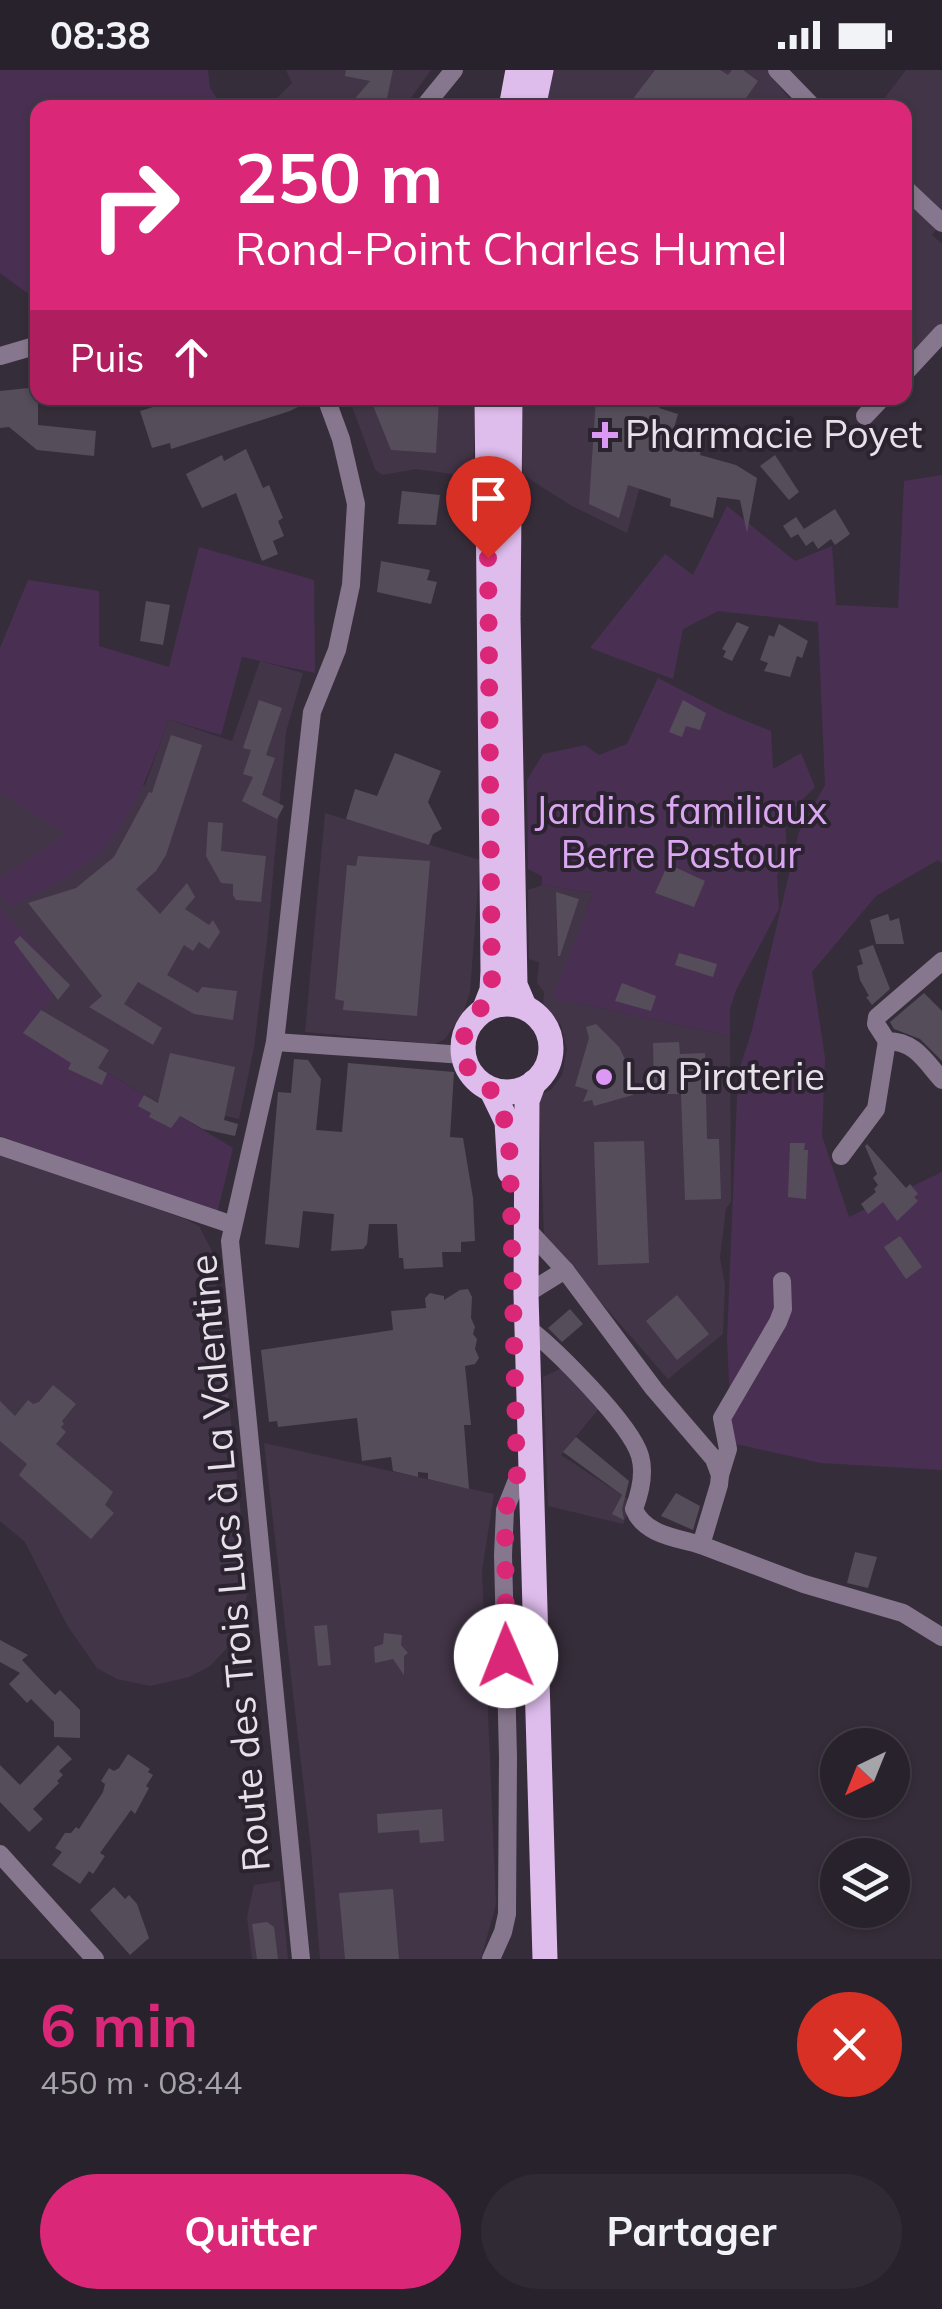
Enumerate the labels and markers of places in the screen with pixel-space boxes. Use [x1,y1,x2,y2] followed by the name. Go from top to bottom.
[625,410,922,458] place label: Pharmacie Poyet
[594,424,616,446] marker: Pharmacie Poyet
[446,456,531,559] pin
[624,1052,825,1100] place label: La Piraterie
[593,1066,615,1088] marker: La Piraterie

